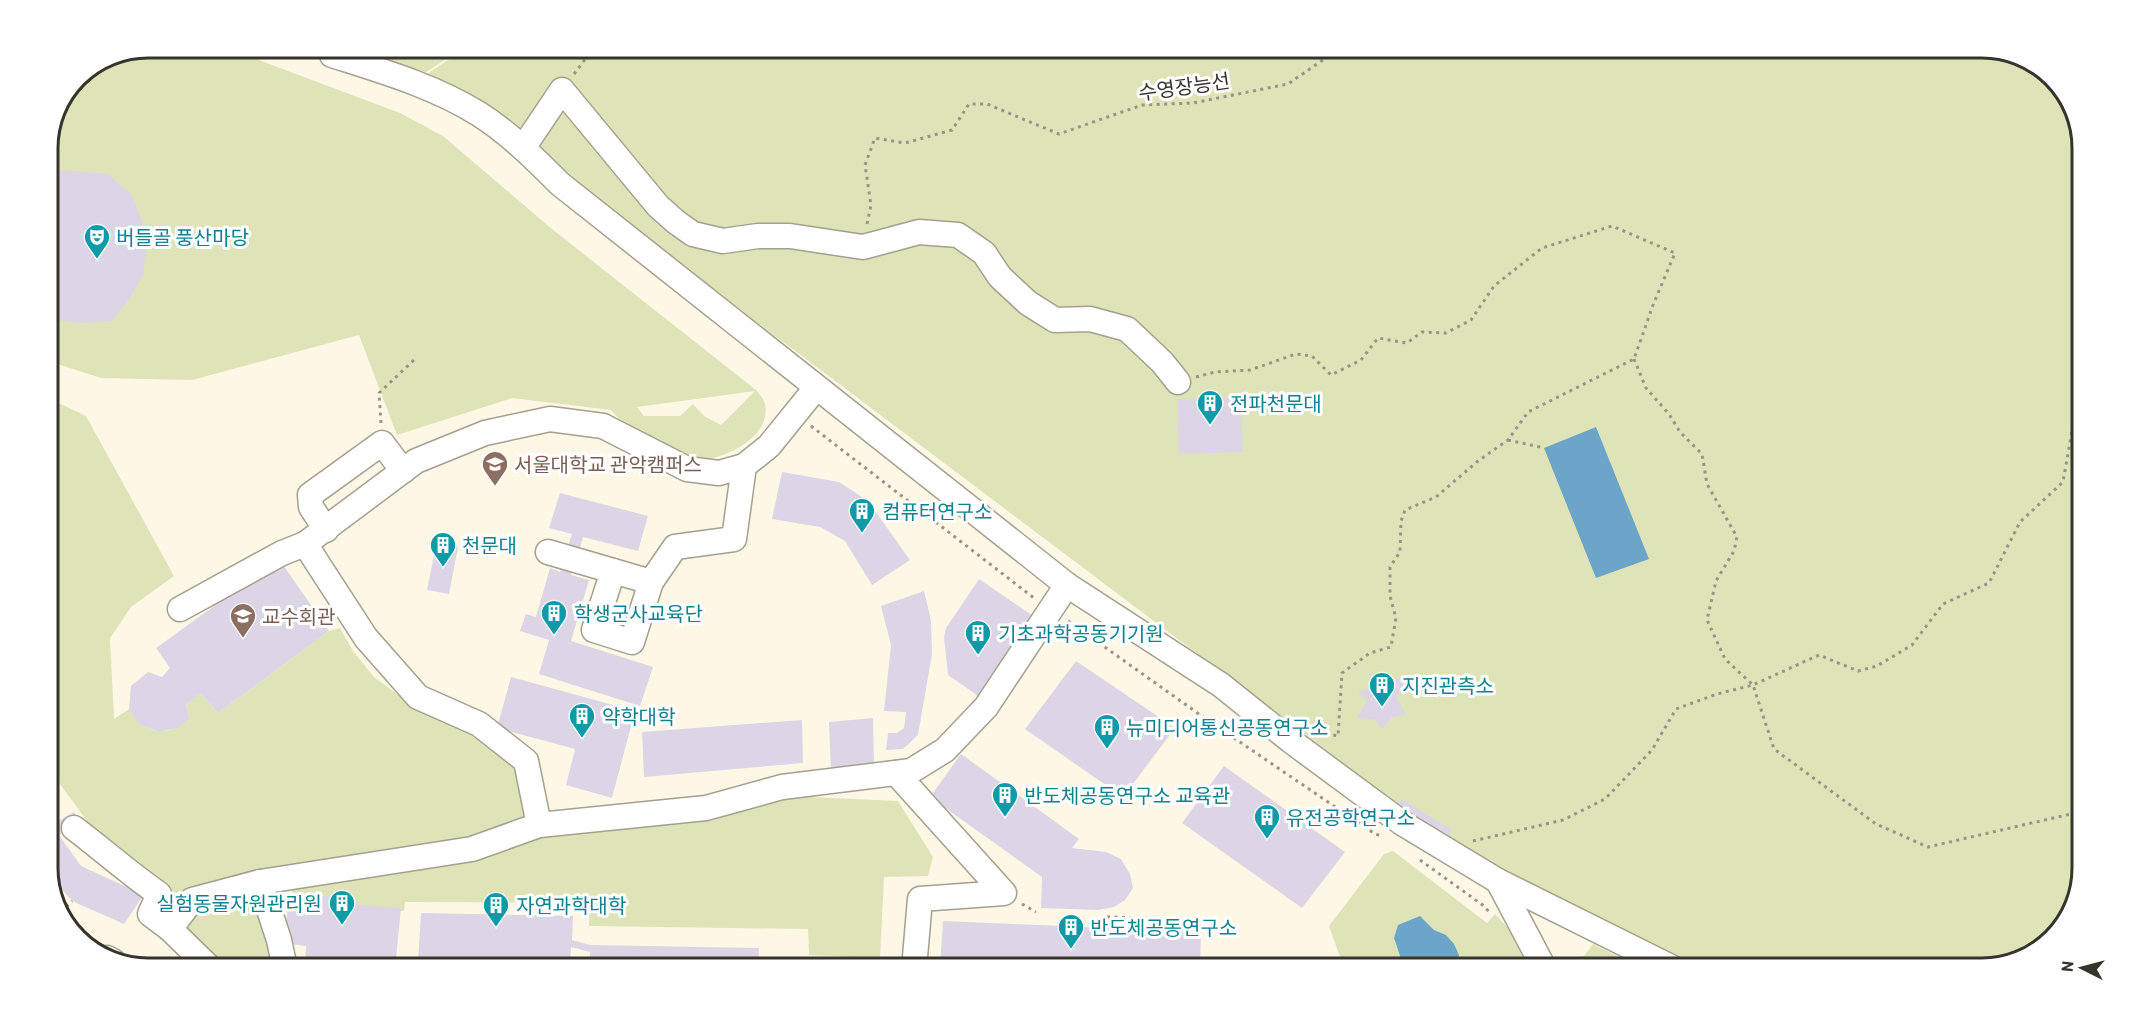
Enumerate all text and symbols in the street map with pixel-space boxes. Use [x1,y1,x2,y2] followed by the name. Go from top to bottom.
[1137,68,1231,104] street label: 수영장능선
[82,222,112,260] theatre icon: 버들골 풍산마당
[116,225,249,249] place label: 버들골 풍산마당
[1195,388,1225,426] building icon: 전파천문대
[1230,391,1322,415] place label: 전파천문대
[480,449,510,487] school or university icon: 서울대학교 관악캠퍼스
[514,452,702,476] place label: 서울대학교 관악캠퍼스
[847,496,877,534] building icon: 컴퓨터연구소
[882,499,992,523] place label: 컴퓨터연구소
[428,530,458,568] building icon: 천문대
[462,533,517,557] place label: 천문대
[539,598,569,636] building icon: 학생군사교육단
[228,601,258,639] school or university icon: 교수회관
[574,601,703,625] place label: 학생군사교육단
[262,604,336,628] place label: 교수회관
[963,618,993,656] building icon: 기초과학공동기기원
[998,621,1164,645] place label: 기초과학공동기기원
[1367,670,1397,708] building icon: 지진관측소
[1402,673,1494,697] place label: 지진관측소
[567,701,597,739] building icon: 약학대학
[602,704,676,728] place label: 약학대학
[1092,712,1122,750] building icon: 뉴미디어통신공동연구소
[1126,715,1328,739] place label: 뉴미디어통신공동연구소
[990,780,1020,818] building icon: 반도체공동연구소 교육관
[1024,783,1230,807] place label: 반도체공동연구소 교육관
[1252,802,1282,840] building icon: 유전공학연구소
[1286,805,1415,829] place label: 유전공학연구소
[327,888,357,926] building icon: 실험동물자원관리원
[481,890,511,928] building icon: 자연과학대학
[156,891,322,915] place label: 실험동물자원관리원
[516,893,626,917] place label: 자연과학대학
[1056,912,1086,950] building icon: 반도체공동연구소
[1090,915,1237,939] place label: 반도체공동연구소
[2052,938,2112,998] north arrow
[2057,960,2077,973] text: N

